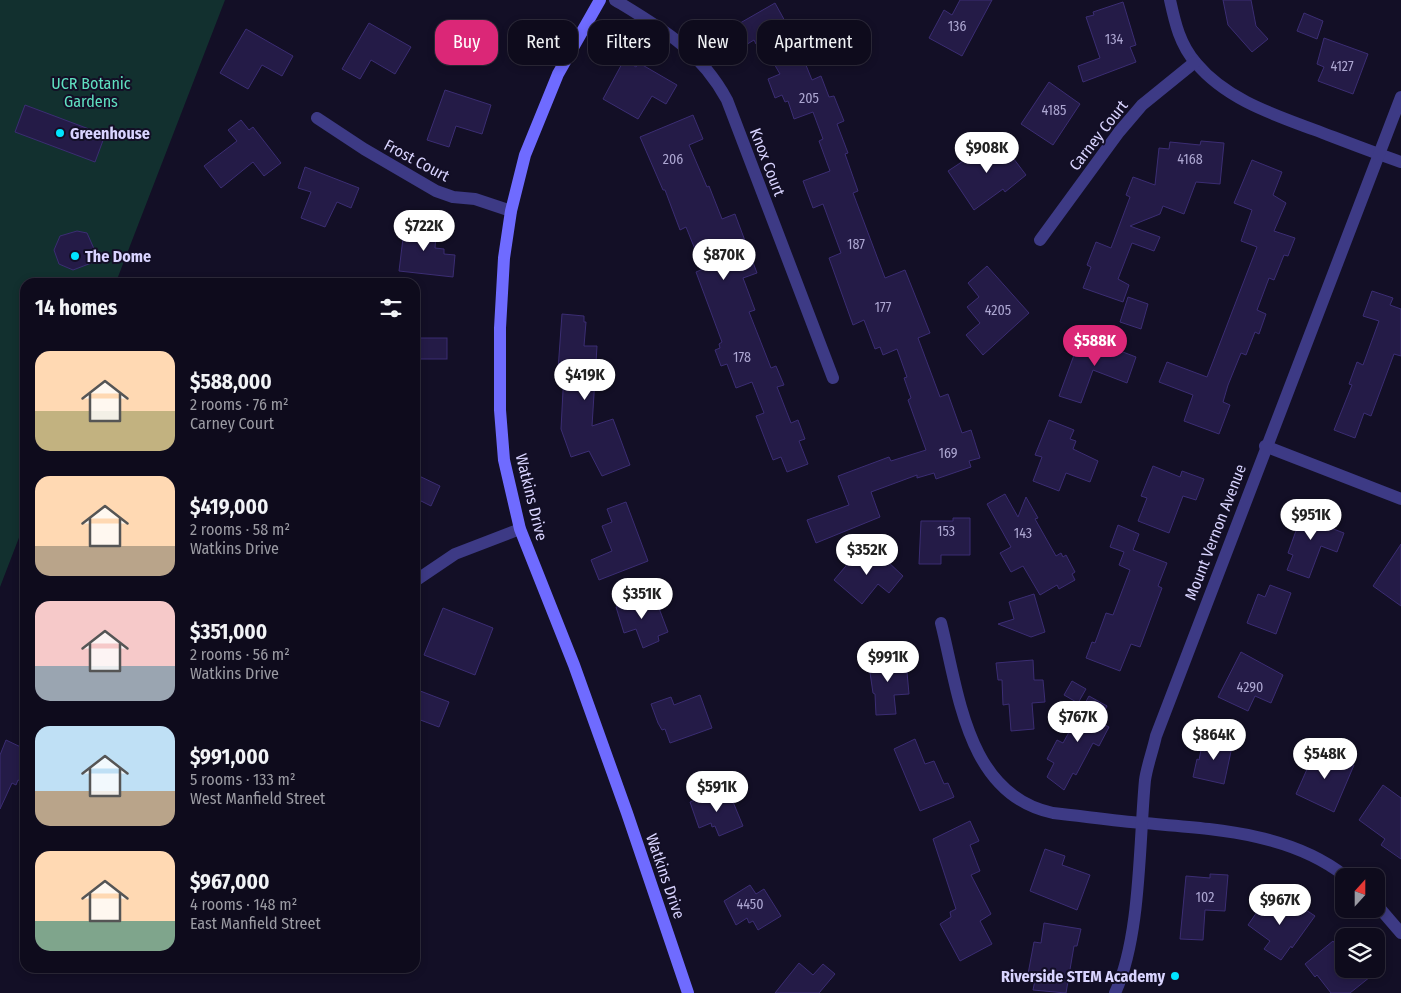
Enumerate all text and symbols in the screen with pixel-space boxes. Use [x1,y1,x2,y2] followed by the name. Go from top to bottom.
[948,18,966,35] house number: 136
[435,20,498,65] chip: Buy
[508,20,578,65] chip: Rent
[588,20,669,65] chip: Filters
[679,20,747,65] chip: New
[757,20,871,65] chip: Apartment
[1105,31,1123,48] house number: 134
[1330,58,1354,75] house number: 4127
[51,74,131,111] park label: UCR Botanic Gardens
[799,90,819,107] house number: 205
[1065,96,1132,174] street label: Carney Court
[1042,102,1066,119] house number: 4185
[70,124,150,143] place label: Greenhouse
[746,125,789,200] street label: Knox Court
[54,127,66,139] marker: Greenhouse
[952,132,1022,174] pin: $908K
[381,135,453,186] street label: Frost Court
[966,138,1008,157] text: $908K
[663,151,683,168] house number: 206
[1177,151,1203,168] house number: 4168
[389,210,459,252] pin: $722K
[405,216,443,235] text: $722K
[847,236,865,253] house number: 187
[689,238,759,281] pin: $870K
[704,245,744,264] text: $870K
[85,247,151,266] place label: The Dome
[69,250,81,262] marker: The Dome
[377,294,405,322] icon: filters
[35,295,117,321] text: 14 homes
[875,299,892,316] house number: 177
[985,302,1011,319] house number: 4205
[1060,324,1130,367] pin: $588K
[1074,331,1116,350] text: $588K
[733,349,751,366] house number: 178
[550,358,620,401] pin: $419K
[565,365,605,384] text: $419K
[190,369,272,395] text: $588,000
[75,371,135,431] icon: home
[190,395,289,414] text: 2 rooms · 76 m²
[190,414,274,433] text: Carney Court
[938,445,958,462] house number: 169
[512,452,552,543] street label: Watkins Drive
[1181,461,1250,603] street label: Mount Vernon Avenue
[190,494,268,520] text: $419,000
[75,496,135,556] icon: home
[1276,498,1346,541] pin: $951K
[1291,505,1331,524] text: $951K
[190,520,290,539] text: 2 rooms · 58 m²
[937,523,955,540] house number: 153
[1014,525,1032,542] house number: 143
[832,534,902,576] pin: $352K
[190,539,279,558] text: Watkins Drive
[847,540,887,559] text: $352K
[607,578,677,620] pin: $351K
[623,584,661,603] text: $351K
[190,619,267,645] text: $351,000
[75,621,135,681] icon: home
[853,640,923,683] pin: $991K
[190,645,290,664] text: 2 rooms · 56 m²
[868,647,908,666] text: $991K
[190,664,279,683] text: Watkins Drive
[1237,679,1263,696] house number: 4290
[1043,700,1113,743] pin: $767K
[1059,707,1097,726] text: $767K
[1179,718,1249,761] pin: $864K
[1193,725,1235,744] text: $864K
[1290,738,1360,780] pin: $548K
[190,744,269,770] text: $991,000
[1304,744,1346,763] text: $548K
[75,746,135,806] icon: home
[190,770,296,789] text: 5 rooms · 133 m²
[682,770,752,813] pin: $591K
[697,777,737,796] text: $591K
[190,789,325,808] text: West Manfield Street
[642,831,689,921] street label: Watkins Drive
[1335,868,1385,918] north arrow
[1335,868,1385,978] map controls
[190,869,269,895] text: $967,000
[75,871,135,931] icon: home
[1245,884,1315,926] pin: $967K
[1196,889,1214,906] house number: 102
[1260,890,1300,909] text: $967K
[190,895,297,914] text: 4 rooms · 148 m²
[736,896,764,913] house number: 4450
[190,914,321,933] text: East Manfield Street
[1335,928,1385,978] button: layers
[1001,967,1165,986] place label: Riverside STEM Academy
[1169,970,1181,982] marker: Riverside STEM Academy

